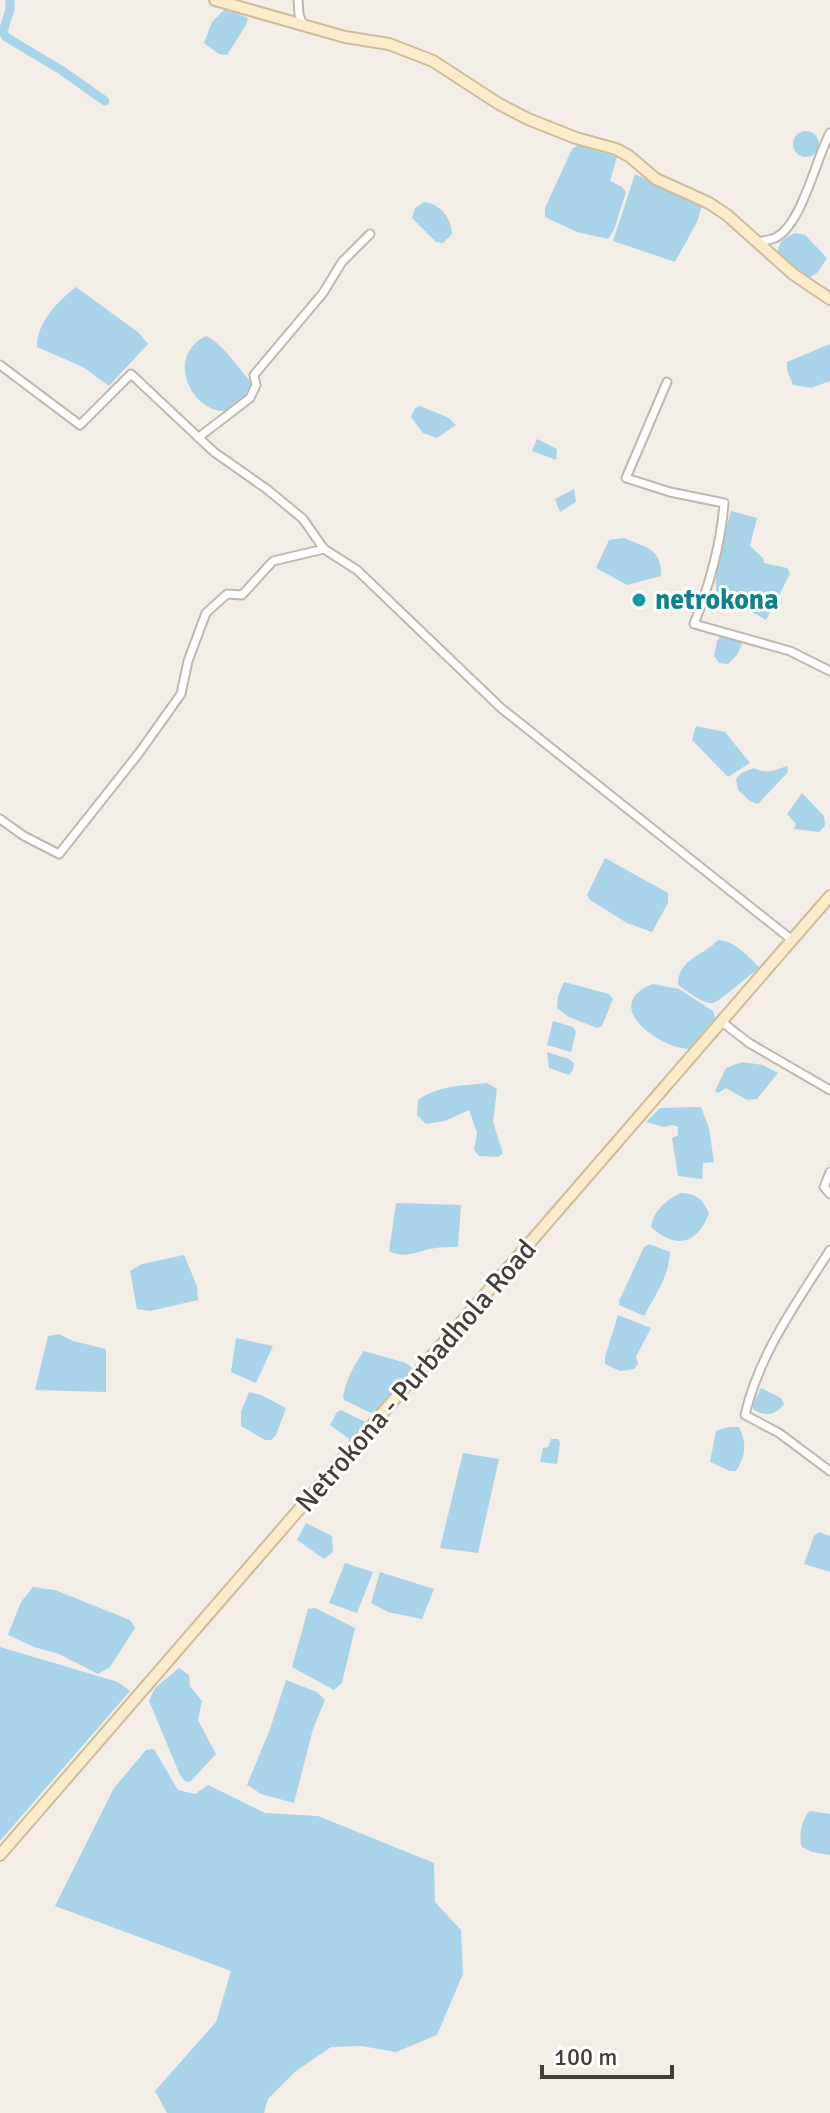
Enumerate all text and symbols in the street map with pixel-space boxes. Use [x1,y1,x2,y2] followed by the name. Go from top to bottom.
[655,583,779,617] place label: netrokona
[630,591,648,609] marker: netrokona
[288,1233,544,1519] street label: Netrokona - Purbadhola Road
[542,2029,672,2079] scale bar
[554,2042,617,2072] text: 100 m

